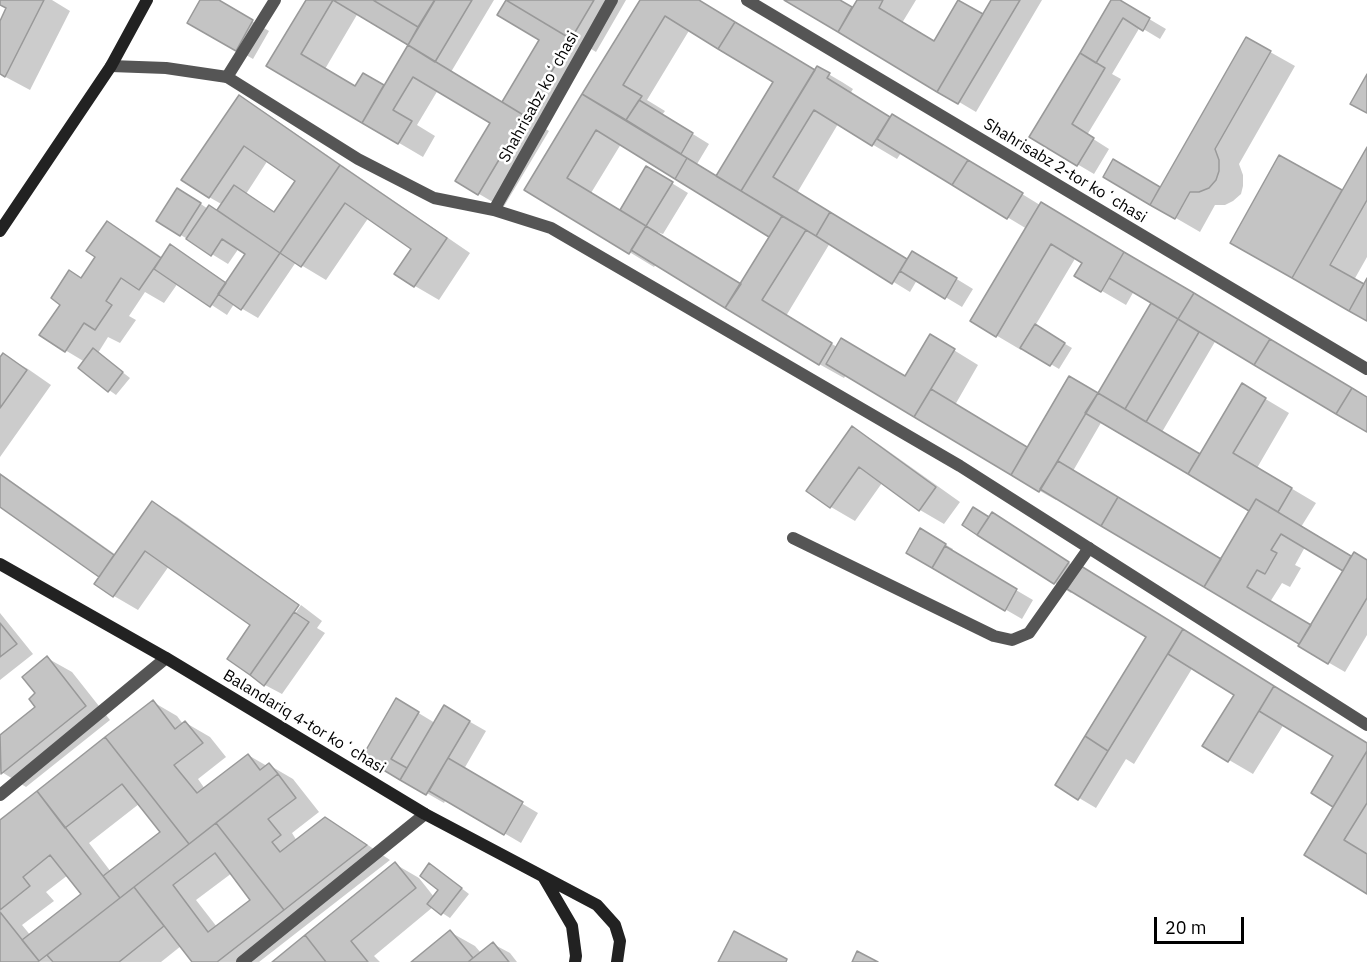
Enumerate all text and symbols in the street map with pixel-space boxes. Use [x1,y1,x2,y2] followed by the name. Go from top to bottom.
[495,28,583,166] street label: Shahrisabz koʻchasi
[980,115,1150,227] street label: Shahrisabz 2-tor koʻchasi
[219,666,389,778] street label: Balandariq 4-tor koʻchasi
[1157,905,1247,943] scale bar
[1165,916,1207,939] text: 20 m

